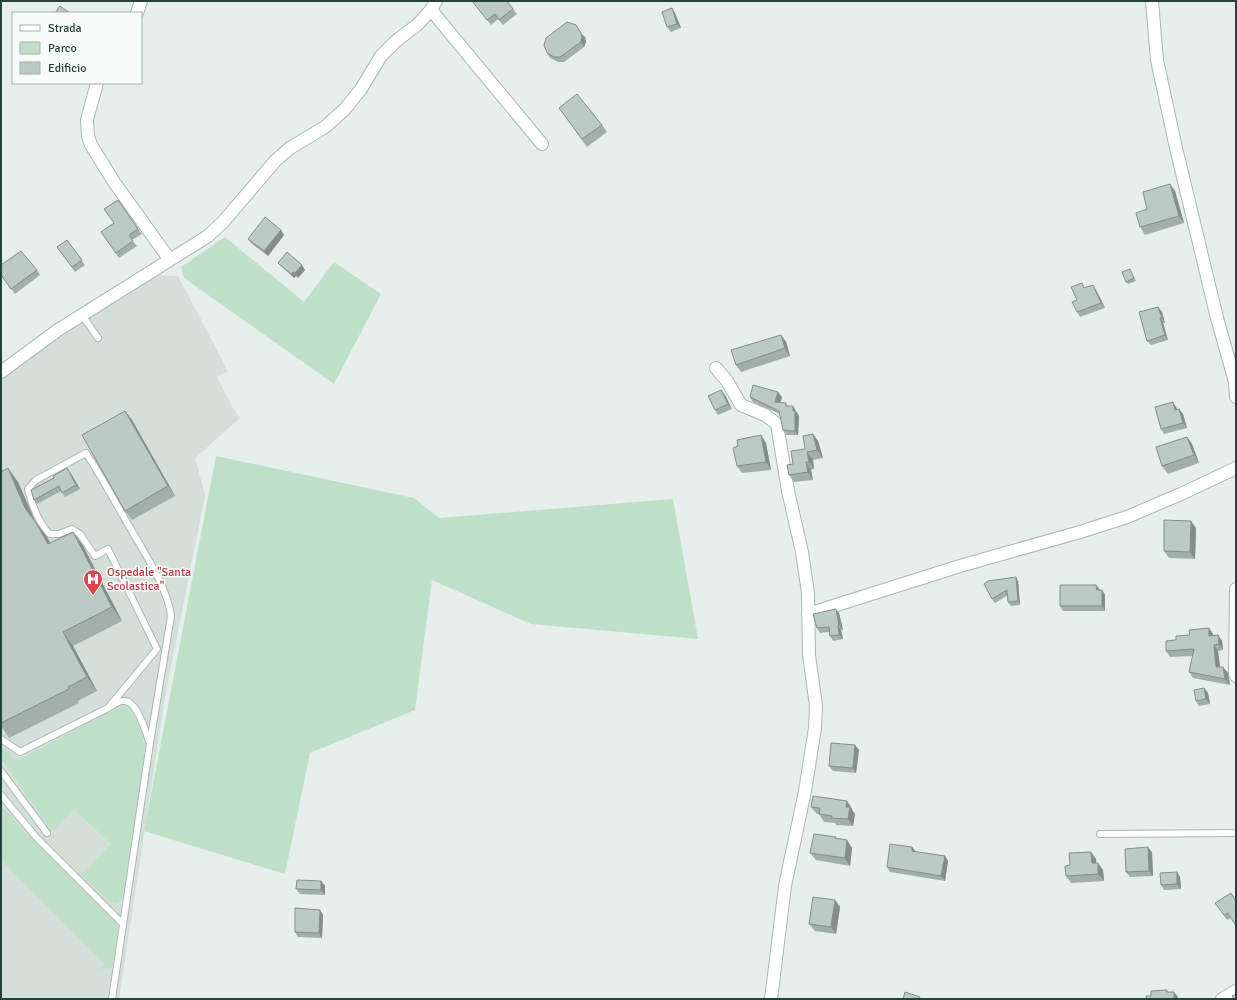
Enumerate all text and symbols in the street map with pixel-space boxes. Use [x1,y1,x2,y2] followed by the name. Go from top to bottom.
[12,12,142,84] legend
[48,21,82,36] text: Strada
[48,41,77,56] text: Parco
[48,61,86,76] text: Edificio
[107,565,191,594] place label: Ospedale "Santa Scolastica"
[82,568,104,596] hospital icon: Ospedale "Santa Scolastica"

